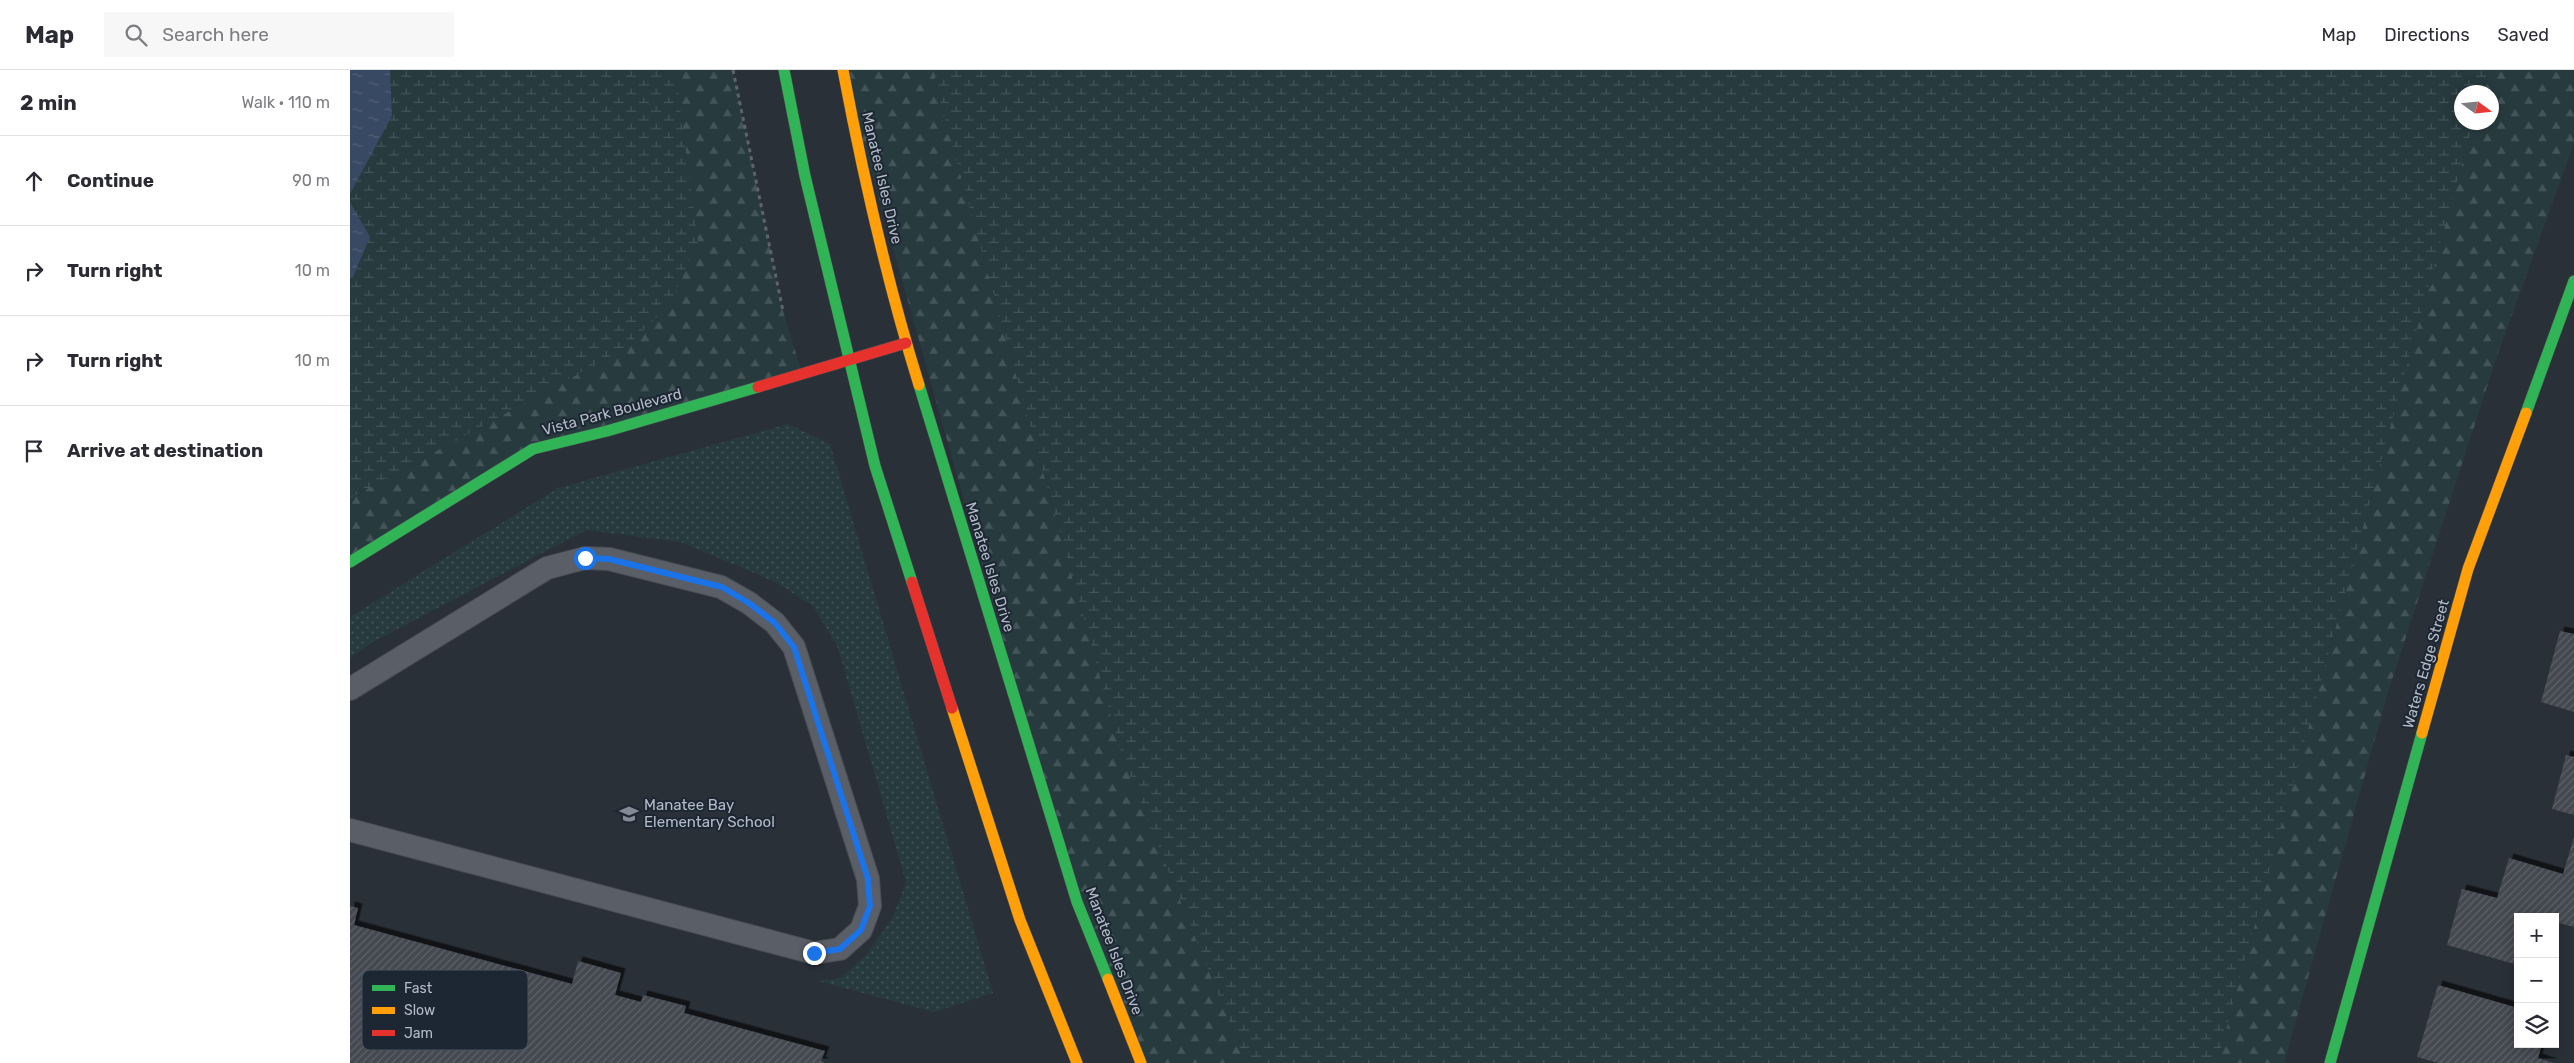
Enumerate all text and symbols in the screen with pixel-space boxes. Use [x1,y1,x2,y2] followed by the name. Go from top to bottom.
[104,12,454,57] search box
[25,21,74,49] text: Map
[122,21,150,49] icon: search
[162,23,269,46] text: Search here
[2321,24,2356,46] text: Map
[2384,24,2470,46] text: Directions
[2498,24,2549,46] text: Saved
[2454,85,2499,130] north arrow
[20,90,77,115] text: 2 min
[242,93,330,112] text: Walk · 110 m
[858,110,906,246] street label: Manatee Isles Drive
[20,167,48,195] icon: ahead
[67,169,154,192] text: Continue
[292,171,330,190] text: 90 m
[20,257,48,285] icon: right
[67,259,162,282] text: Turn right
[295,261,330,280] text: 10 m
[20,347,48,375] icon: right
[67,349,162,372] text: Turn right
[295,351,330,370] text: 10 m
[540,385,684,439] street label: Vista Park Boulevard
[20,437,48,465] icon: arrive
[67,439,263,462] text: Arrive at destination
[962,500,1018,634] street label: Manatee Isles Drive
[574,547,597,570] route start
[2399,597,2453,731] street label: Waters Edge Street
[644,796,775,831] place label: Manatee Bay Elementary School
[618,803,640,825] school or university icon: Manatee Bay Elementary School
[1081,885,1147,1017] street label: Manatee Isles Drive
[2514,913,2559,1048] map controls
[2514,913,2559,958] button: +
[803,942,826,965] route end
[2514,958,2559,1003] button: −
[362,970,528,1050] legend
[404,980,433,997] text: Fast
[404,1002,435,1019] text: Slow
[2514,1003,2559,1048] button: layers
[404,1025,433,1042] text: Jam

